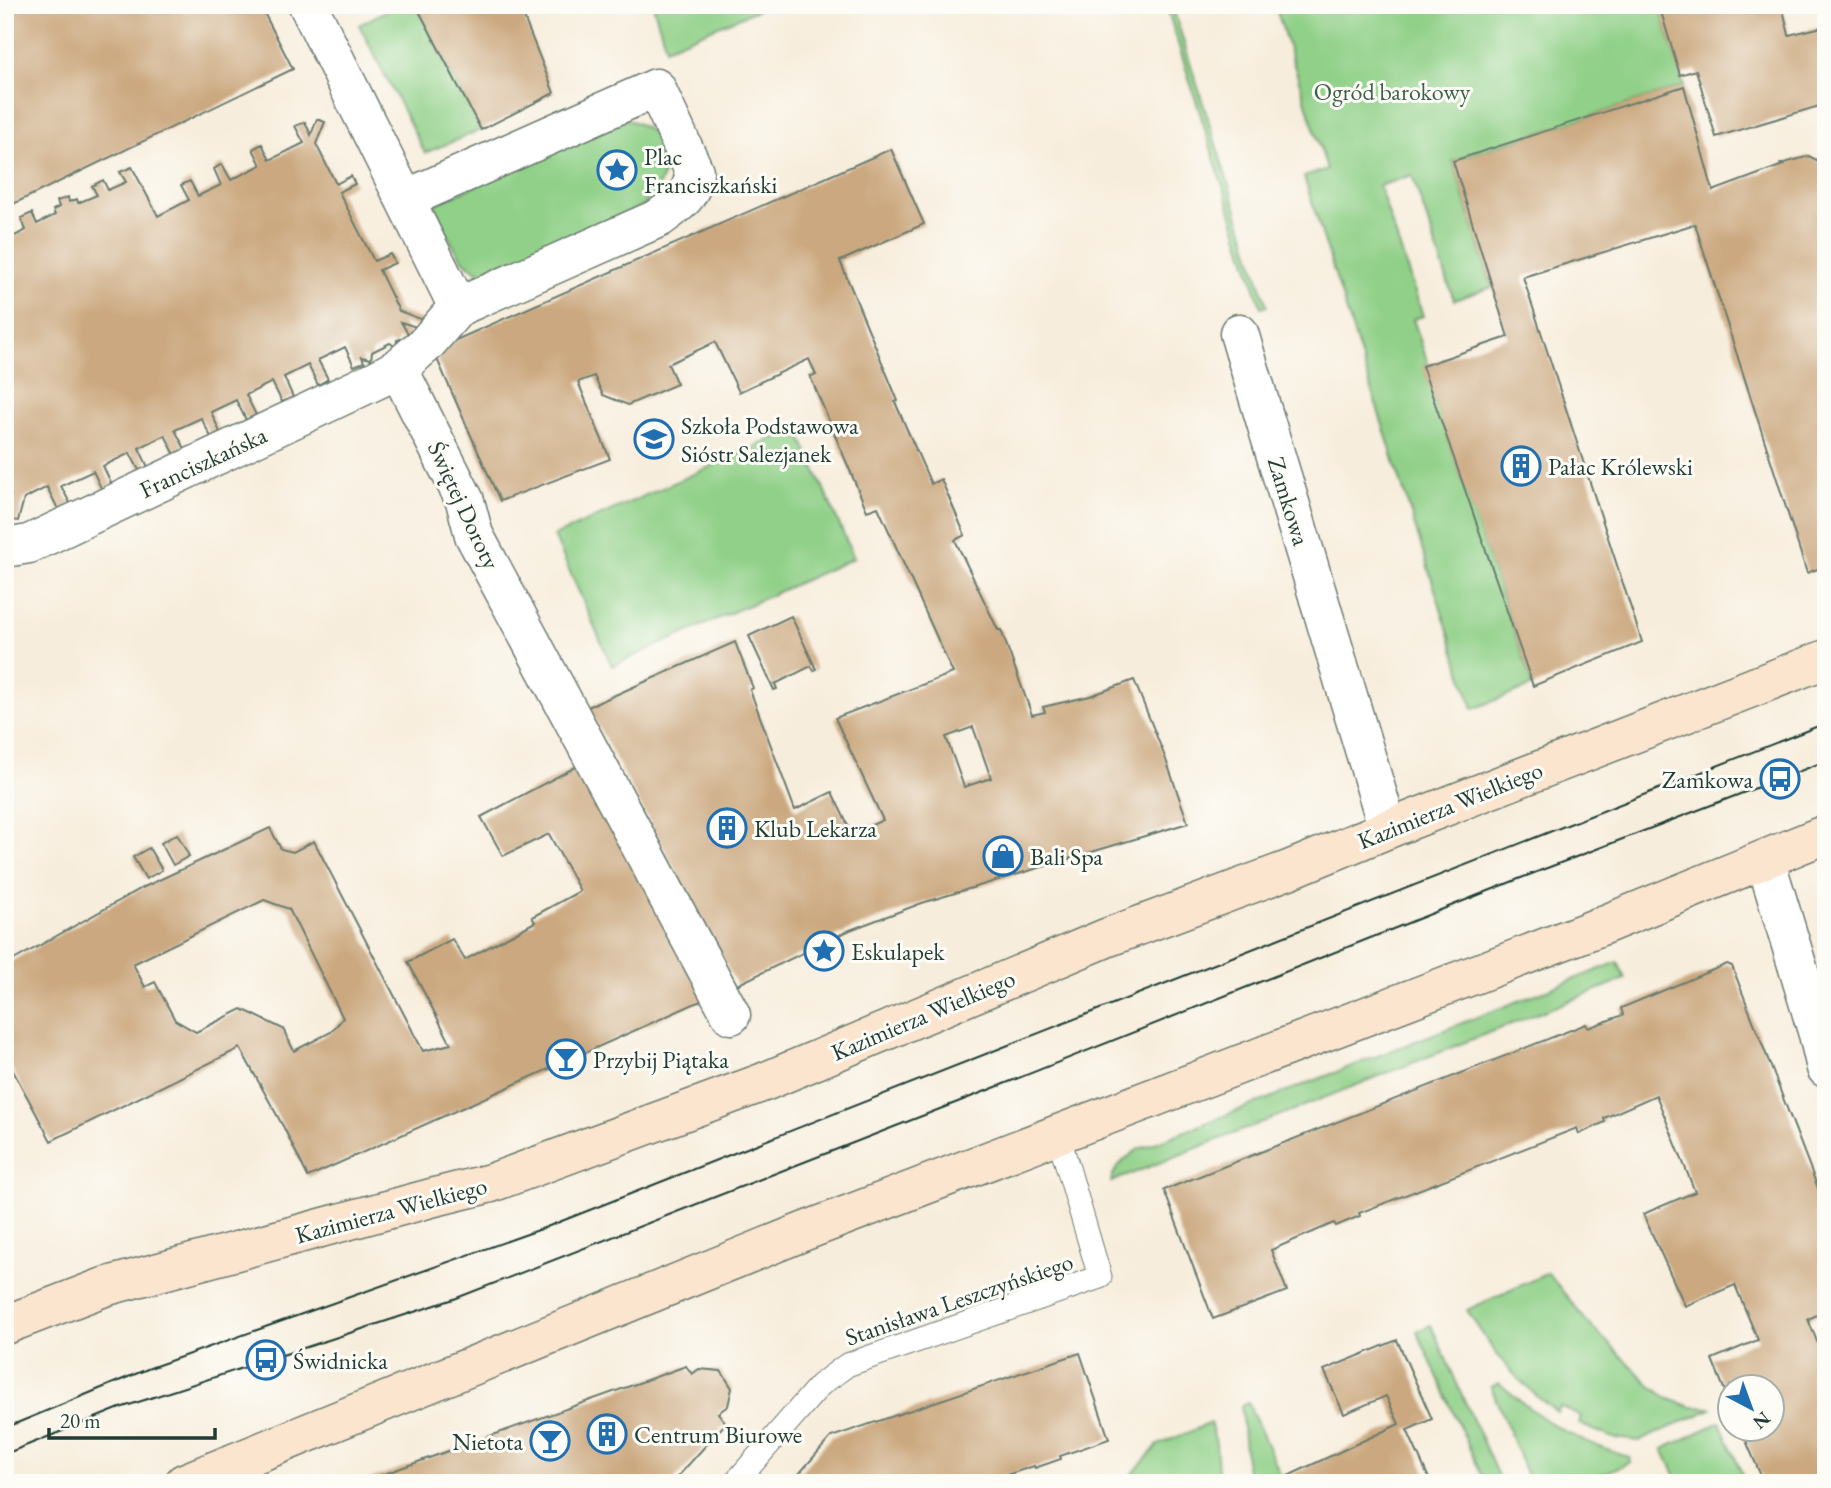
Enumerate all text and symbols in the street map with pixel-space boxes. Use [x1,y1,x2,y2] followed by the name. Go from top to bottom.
[1314,76,1471,107] park label: Ogród barokowy
[644,141,778,200] place label: Plac Franciszkański
[596,149,638,191] place icon: Plac Franciszkański
[681,410,859,469] place label: Szkoła Podstawowa Sióstr Salezjanek
[633,418,675,460] school or university icon: Szkoła Podstawowa Sióstr Salezjanek
[134,419,272,505] street label: Franciszkańska
[421,436,507,574] street label: Świętej Doroty
[1500,445,1542,487] building icon: Pałac Królewski
[1548,451,1693,482] place label: Pałac Królewski
[1261,453,1317,550] street label: Zamkowa
[1353,754,1547,856] street label: Kazimierza Wielkiego
[1759,758,1801,800] bus stop icon: Zamkowa
[1662,764,1753,795] place label: Zamkowa
[706,807,748,849] building icon: Klub Lekarza
[754,813,877,844] place label: Klub Lekarza
[982,835,1024,877] shop icon: Bali Spa
[1030,841,1103,872] place label: Bali Spa
[803,930,845,972] place icon: Eskulapek
[851,936,945,967] place label: Eskulapek
[826,962,1020,1068] street label: Kazimierza Wielkiego
[545,1038,587,1080] bar icon: Przybij Piątaka
[593,1044,729,1075] place label: Przybij Piątaka
[292,1169,490,1250] street label: Kazimierza Wielkiego
[841,1245,1077,1353] street label: Stanisława Leszczyńskiego
[245,1339,287,1381] bus stop icon: Świdnicka
[293,1345,388,1376] place label: Świdnicka
[1716,1372,1786,1442] north arrow
[49,1397,215,1441] scale bar
[1747,1406,1776,1435] text: N
[60,1407,101,1434] text: 20 m
[586,1413,628,1455] building icon: Centrum Biurowe
[634,1419,802,1450] place label: Centrum Biurowe
[529,1420,571,1462] bar icon: Nietota
[452,1426,523,1457] place label: Nietota

